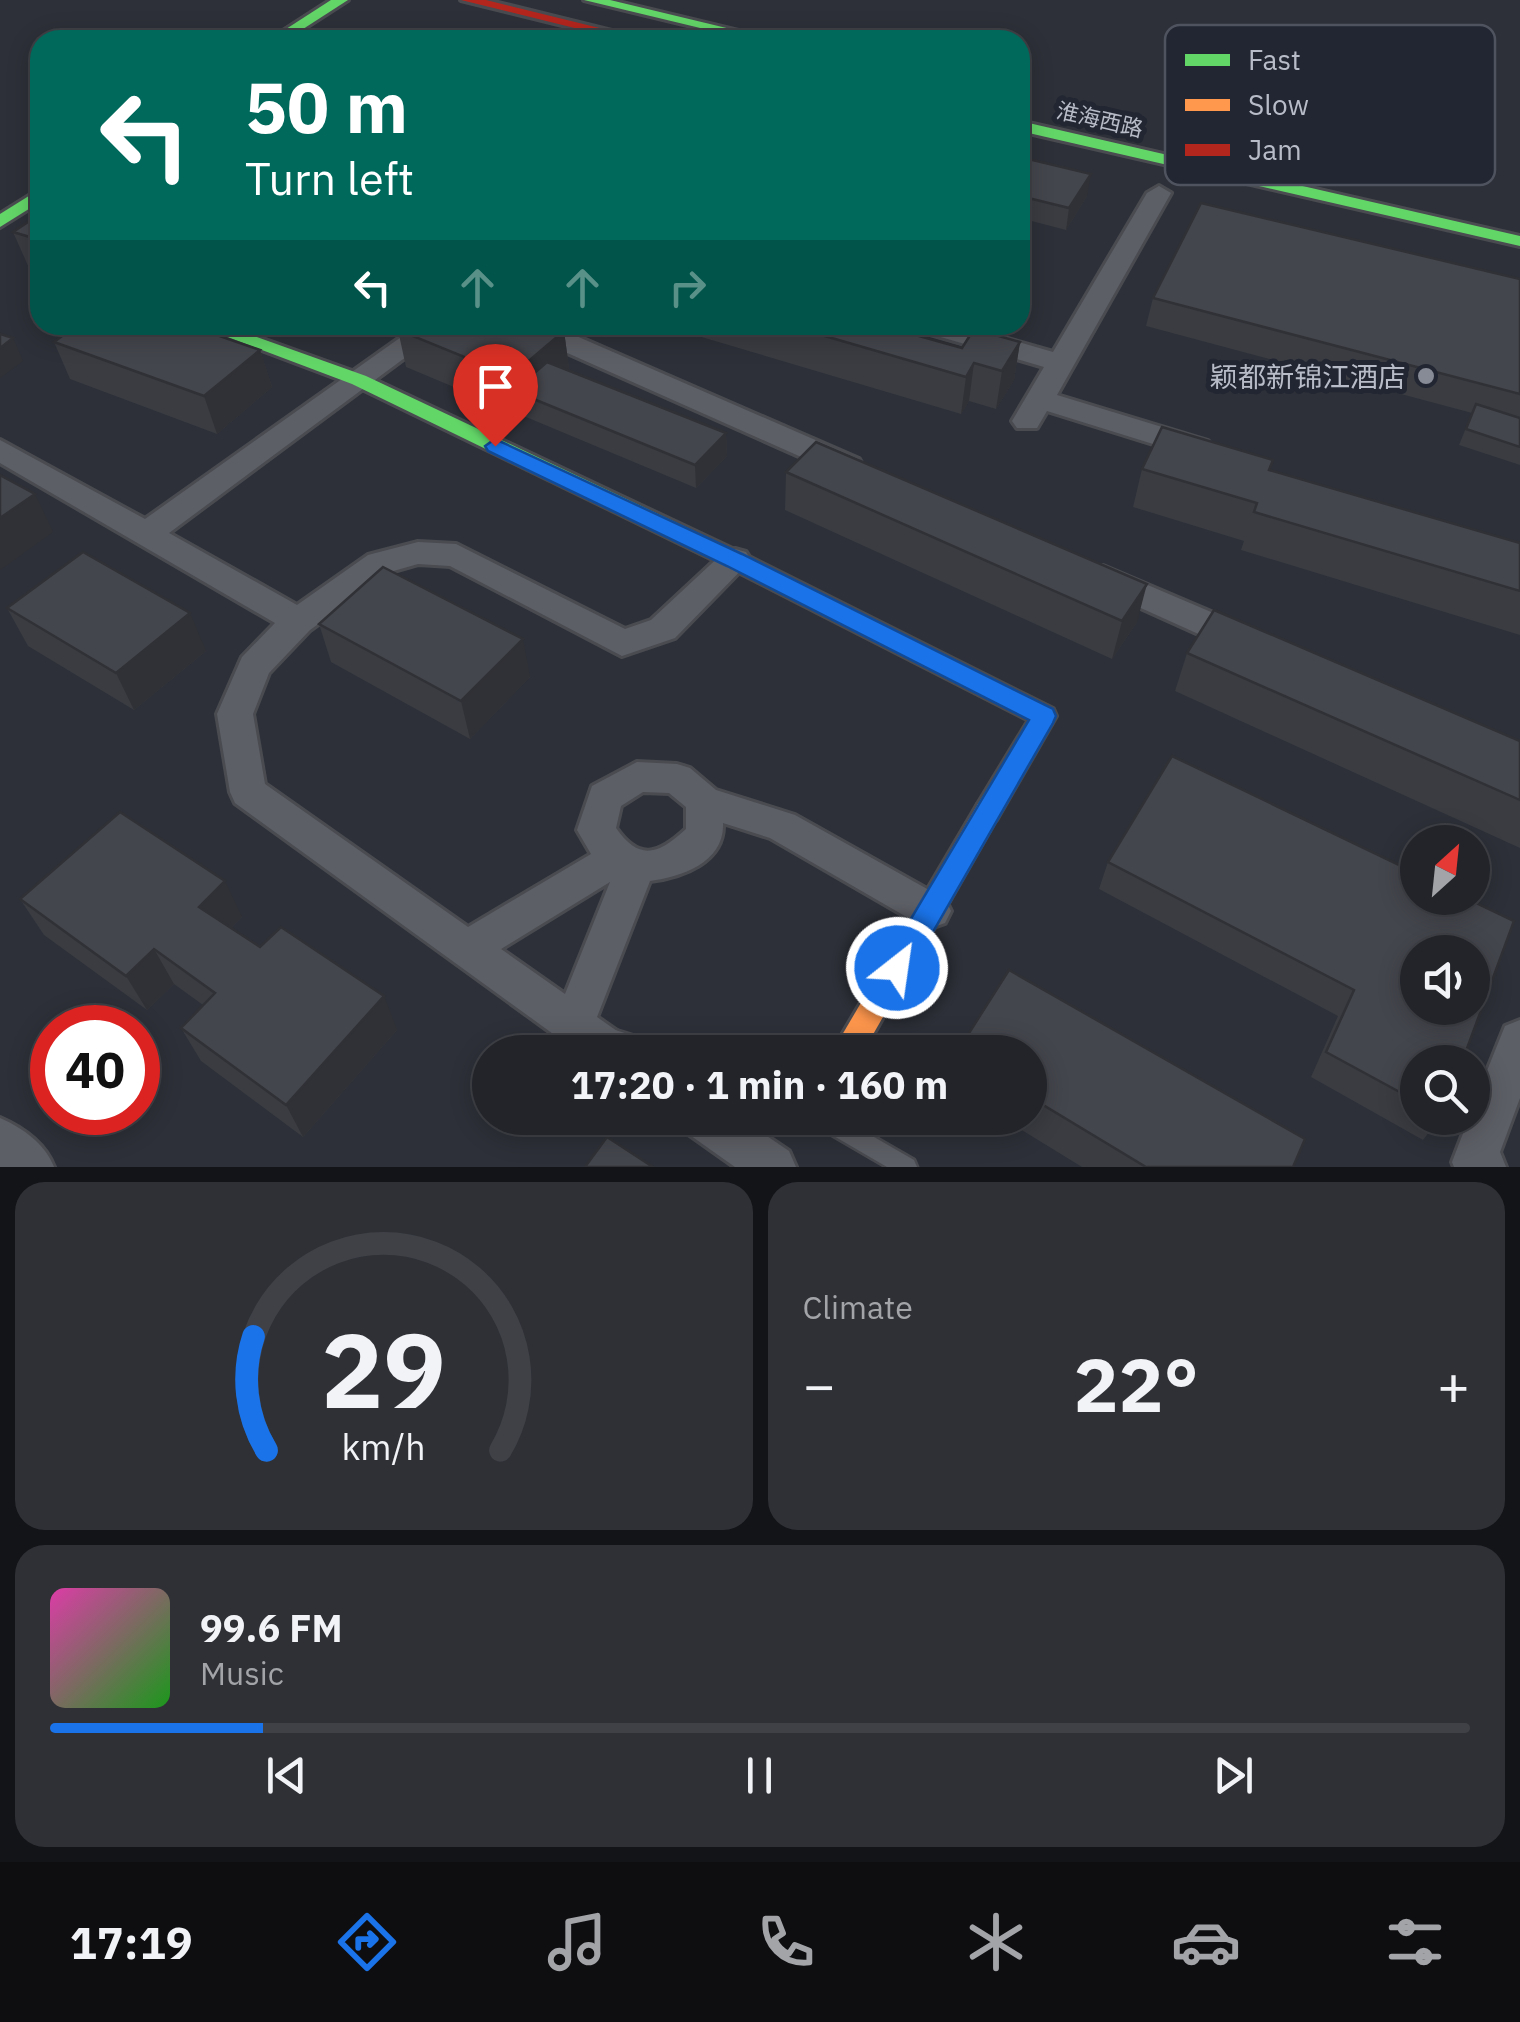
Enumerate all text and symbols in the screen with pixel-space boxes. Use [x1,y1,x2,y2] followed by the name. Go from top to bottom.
[1165,25,1495,185] legend
[1248,41,1301,78] text: Fast
[245,61,408,152] text: 50 m
[80,70,210,200] icon: left
[1248,86,1309,123] text: Slow
[1054,95,1146,143] street label: 淮海西路
[1248,131,1302,168] text: Jam
[245,149,414,207] text: Turn left
[345,260,400,315] icon: left
[450,260,505,315] icon: ahead
[555,260,610,315] icon: ahead
[660,260,715,315] icon: right
[453,344,538,447] pin
[1210,358,1406,395] place label: 颖都新锦江酒店
[468,359,523,414] icon: arrive
[1415,365,1437,387] marker: 颖都新锦江酒店
[1400,825,1490,915] north arrow
[1400,825,1490,1135] map controls
[845,916,949,1020] position arrow
[1400,935,1490,1025] button: sound
[30,1005,160,1135] speed limit sign: 40
[1400,1045,1490,1135] button: search
[571,1060,948,1109] text: 17:20 · 1 min · 160 m
[803,1286,913,1328] text: Climate
[321,1301,446,1437] text: 29
[1074,1335,1199,1433] text: 22°
[803,1349,836,1420] text: −
[1437,1349,1470,1420] text: +
[342,1423,426,1470] text: km/h
[200,1603,343,1652] text: 99.6 FM
[200,1652,284,1694] text: Music
[259,1748,314,1803] icon: previous
[732,1748,787,1803] icon: pause
[1206,1748,1261,1803] icon: next
[332,1907,402,1977] icon: directions
[542,1907,612,1977] icon: music
[751,1907,821,1977] icon: phone
[961,1907,1031,1977] icon: climate
[1171,1907,1241,1977] icon: car
[1380,1907,1450,1977] icon: filters
[70,1913,193,1971] text: 17:19

